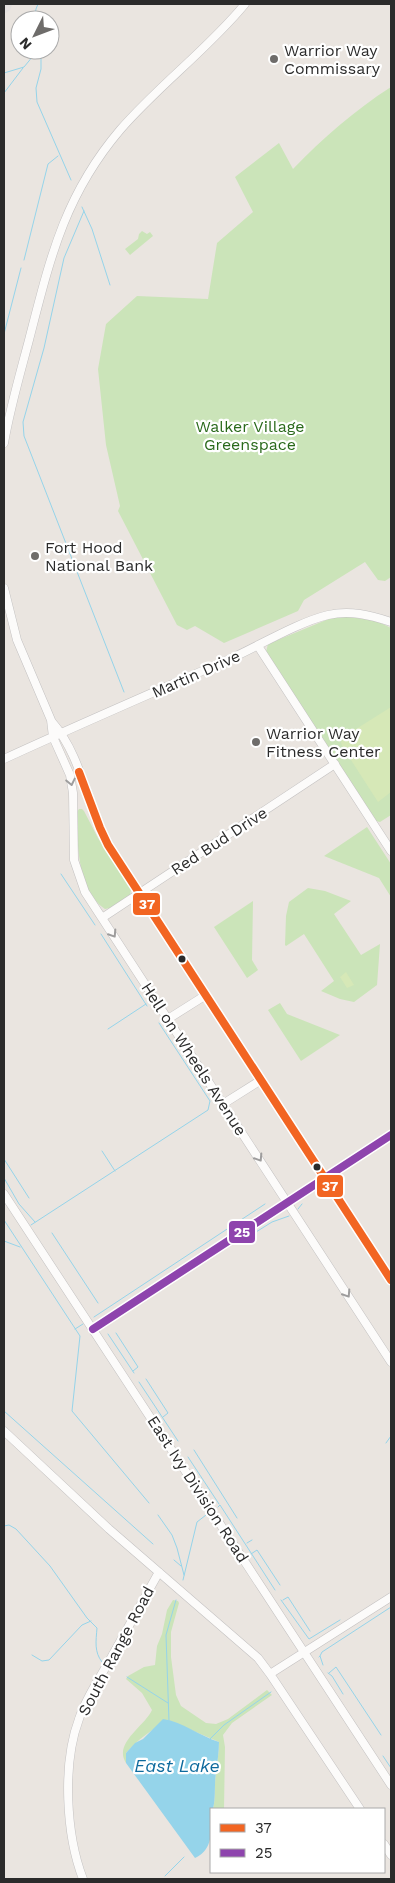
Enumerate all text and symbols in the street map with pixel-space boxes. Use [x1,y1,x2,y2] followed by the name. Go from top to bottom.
[10,10,60,60] north arrow
[16,34,35,53] text: N
[284,41,381,78] place label: Warrior Way Commissary
[268,53,280,65] marker: Warrior Way Commissary
[196,417,305,454] park label: Walker Village Greenspace
[45,538,153,575] place label: Fort Hood National Bank
[29,550,41,562] marker: Fort Hood National Bank
[149,646,243,702] street label: Martin Drive
[266,724,381,761] place label: Warrior Way Fitness Center
[250,736,262,748] marker: Warrior Way Fitness Center
[65,777,76,786] one-way arrow
[167,803,271,879] street label: Red Bud Drive
[132,892,161,916] line badge: 37
[139,896,156,912] text: 37
[106,929,116,938] one-way arrow
[177,954,187,964] unlabelled marker
[137,979,251,1139] street label: Hell on Wheels Avenue
[252,1153,262,1162] one-way arrow
[312,1162,322,1172] unlabelled marker
[316,1174,344,1198] line badge: 37
[322,1178,339,1194] text: 37
[228,1220,256,1244] line badge: 25
[234,1224,250,1240] text: 25
[341,1289,351,1298] one-way arrow
[143,1412,253,1566] street label: East Ivy Division Road
[74,1583,158,1719] street label: South Range Road
[134,1755,220,1776] water label: East Lake
[210,1808,385,1873] legend
[255,1819,272,1837] text: 37
[255,1844,272,1862] text: 25

